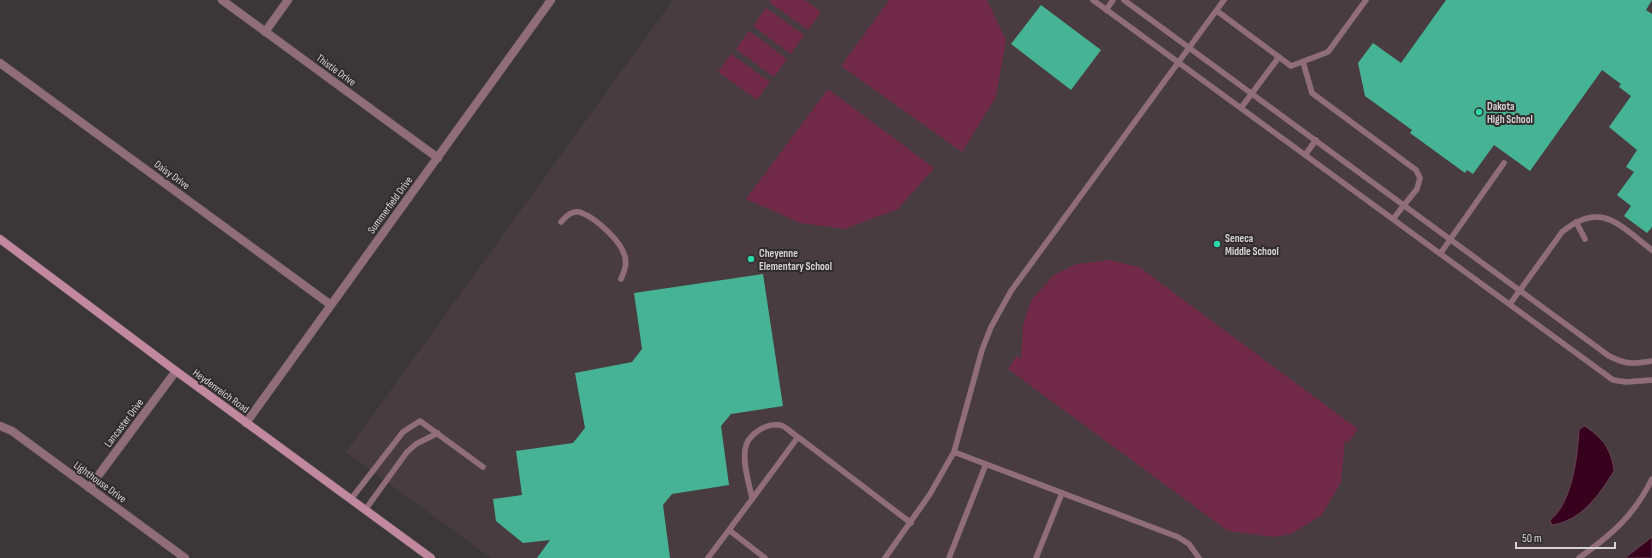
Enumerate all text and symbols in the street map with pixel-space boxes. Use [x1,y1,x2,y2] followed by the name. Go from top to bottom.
[314,51,358,89] street label: Thistle Drive
[1487,100,1533,126] place label: Dakota High School
[1474,107,1484,117] marker: Dakota High School
[152,158,192,192] street label: Daisy Drive
[365,174,415,236] street label: Summerfield Drive
[1225,232,1279,258] place label: Seneca Middle School
[1212,239,1222,249] marker: Seneca Middle School
[759,247,832,273] place label: Cheyenne Elementary School
[746,254,756,264] marker: Cheyenne Elementary School
[190,366,252,416] street label: Heydenreich Road
[102,396,146,450] street label: Lancaster Drive
[71,459,129,505] street label: Lighthouse Drive
[1516,524,1615,550] scale bar
[1522,531,1542,546] text: 50 m

